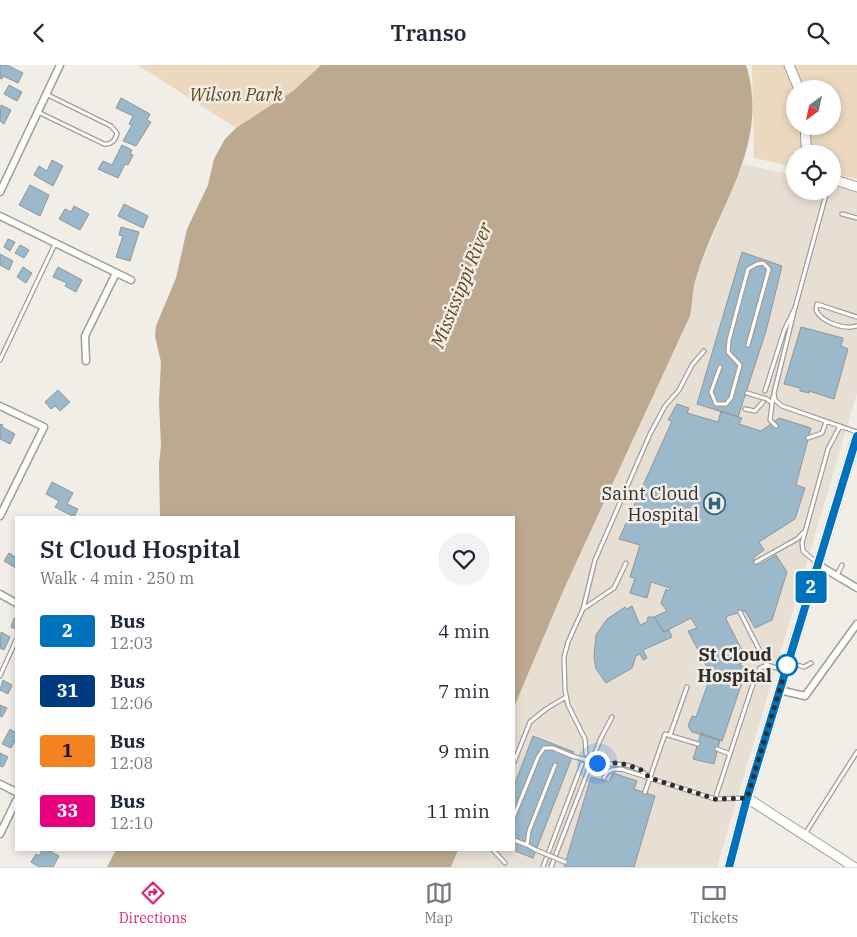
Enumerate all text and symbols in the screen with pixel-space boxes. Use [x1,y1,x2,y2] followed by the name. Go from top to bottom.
[391,18,466,47] text: Transo
[25,19,53,47] icon: back
[804,19,832,47] icon: search
[786,80,841,135] north arrow
[786,80,841,200] map controls
[189,83,283,106] park label: Wilson Park
[786,145,841,200] button: locate
[425,218,497,352] water label: Mississippi River
[602,482,699,526] place label: Saint Cloud Hospital
[703,492,727,516] hospital icon: Saint Cloud Hospital
[40,533,240,565] text: St Cloud Hospital
[438,533,490,585] button: heart
[40,568,194,588] text: Walk · 4 min · 250 m
[795,571,827,603] line badge: 2
[806,575,816,598] text: 2
[110,609,145,633] text: Bus
[62,619,73,642] text: 2
[438,619,490,643] text: 4 min
[110,633,153,653] text: 12:03
[697,643,772,687] place label: St Cloud Hospital
[776,654,798,676] marker: St Cloud Hospital
[110,669,145,693] text: Bus
[57,679,78,702] text: 31
[438,679,490,703] text: 7 min
[110,693,153,713] text: 12:06
[110,729,145,753] text: Bus
[62,739,73,762] text: 1
[438,739,490,763] text: 9 min
[585,751,610,776] your location
[110,753,153,773] text: 12:08
[110,789,145,813] text: Bus
[57,799,78,822] text: 33
[427,799,490,823] text: 11 min
[110,813,153,833] text: 12:10
[119,879,187,927] tab: Directions
[424,879,453,927] tab: Map
[690,879,738,927] tab: Tickets

